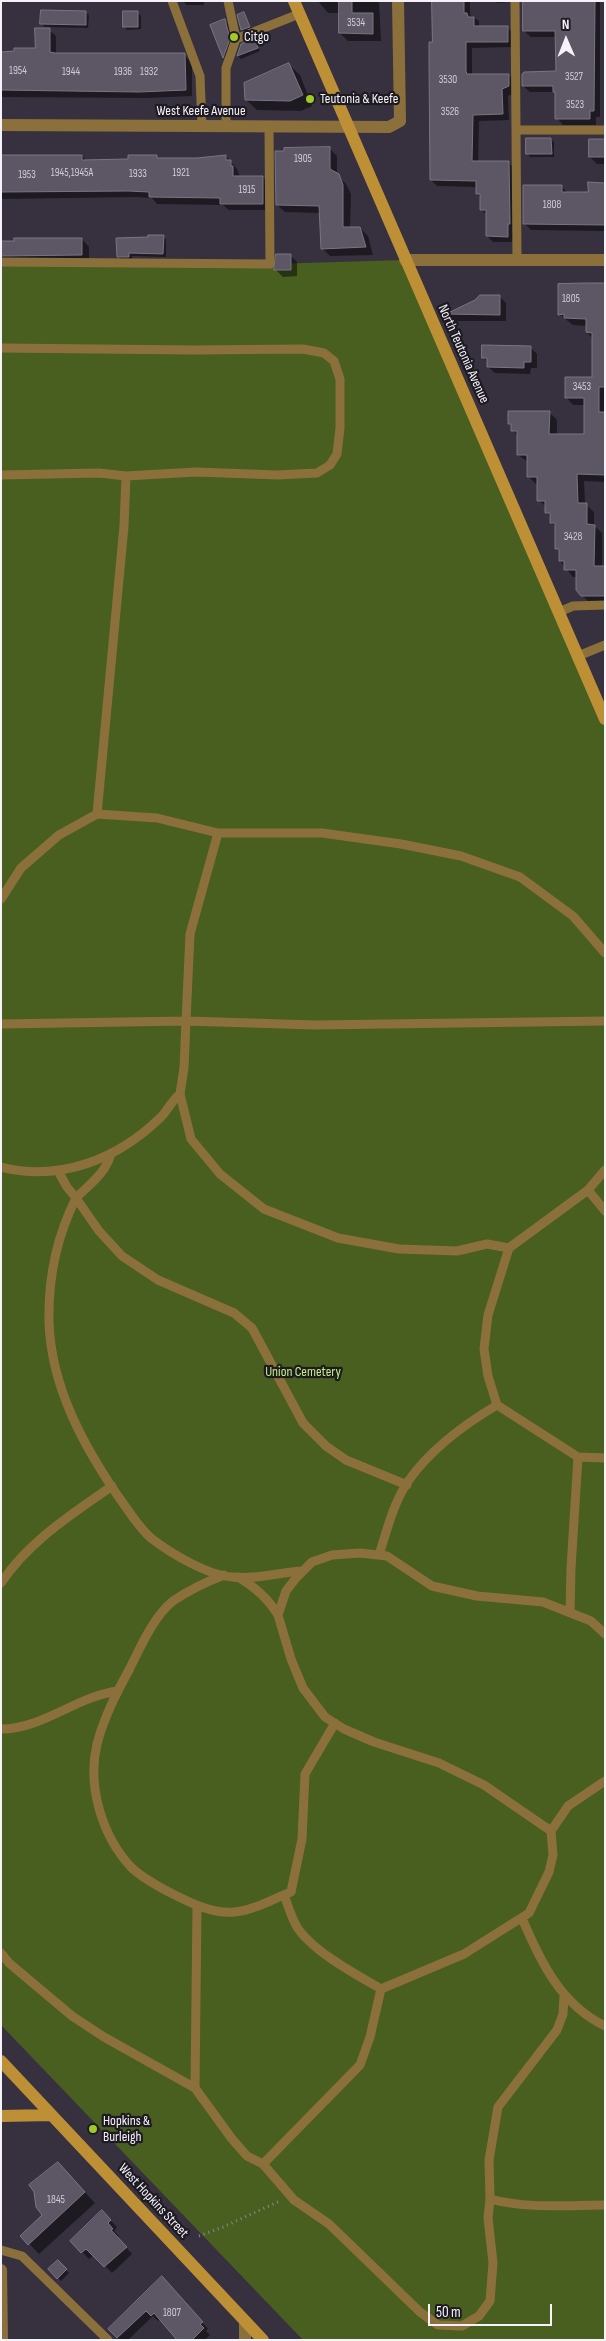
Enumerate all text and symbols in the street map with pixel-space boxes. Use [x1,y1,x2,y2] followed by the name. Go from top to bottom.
[541,15,591,65] north arrow
[347,16,365,30] house number: 3534
[562,16,570,33] text: N
[244,29,269,45] place label: Citgo
[228,31,240,43] marker: Citgo
[9,64,27,78] house number: 1954
[62,65,80,79] house number: 1944
[114,65,132,79] house number: 1936
[140,65,158,79] house number: 1932
[565,70,583,84] house number: 3527
[439,73,457,87] house number: 3530
[320,91,398,107] place label: Teutonia & Keefe
[304,93,316,105] marker: Teutonia & Keefe
[566,98,584,112] house number: 3523
[156,103,246,119] street label: West Keefe Avenue
[441,105,459,119] house number: 3526
[294,152,312,166] house number: 1905
[51,166,93,180] house number: 1945,1945A
[172,166,190,180] house number: 1921
[129,167,147,181] house number: 1933
[18,168,36,182] house number: 1953
[239,183,255,197] house number: 1915
[543,198,561,212] house number: 1808
[562,292,580,306] house number: 1805
[434,302,492,406] street label: North Teutonia Avenue
[573,380,591,394] house number: 3453
[564,530,582,544] house number: 3428
[265,1364,341,1380] park label: Union Cemetery
[103,2113,150,2146] place label: Hopkins & Burleigh
[87,2123,99,2135] marker: Hopkins & Burleigh
[114,2160,192,2242] street label: West Hopkins Street
[47,2193,65,2207] house number: 1845
[431,2294,555,2326] scale bar
[436,2303,461,2322] text: 50 m
[163,2306,181,2320] house number: 1807

